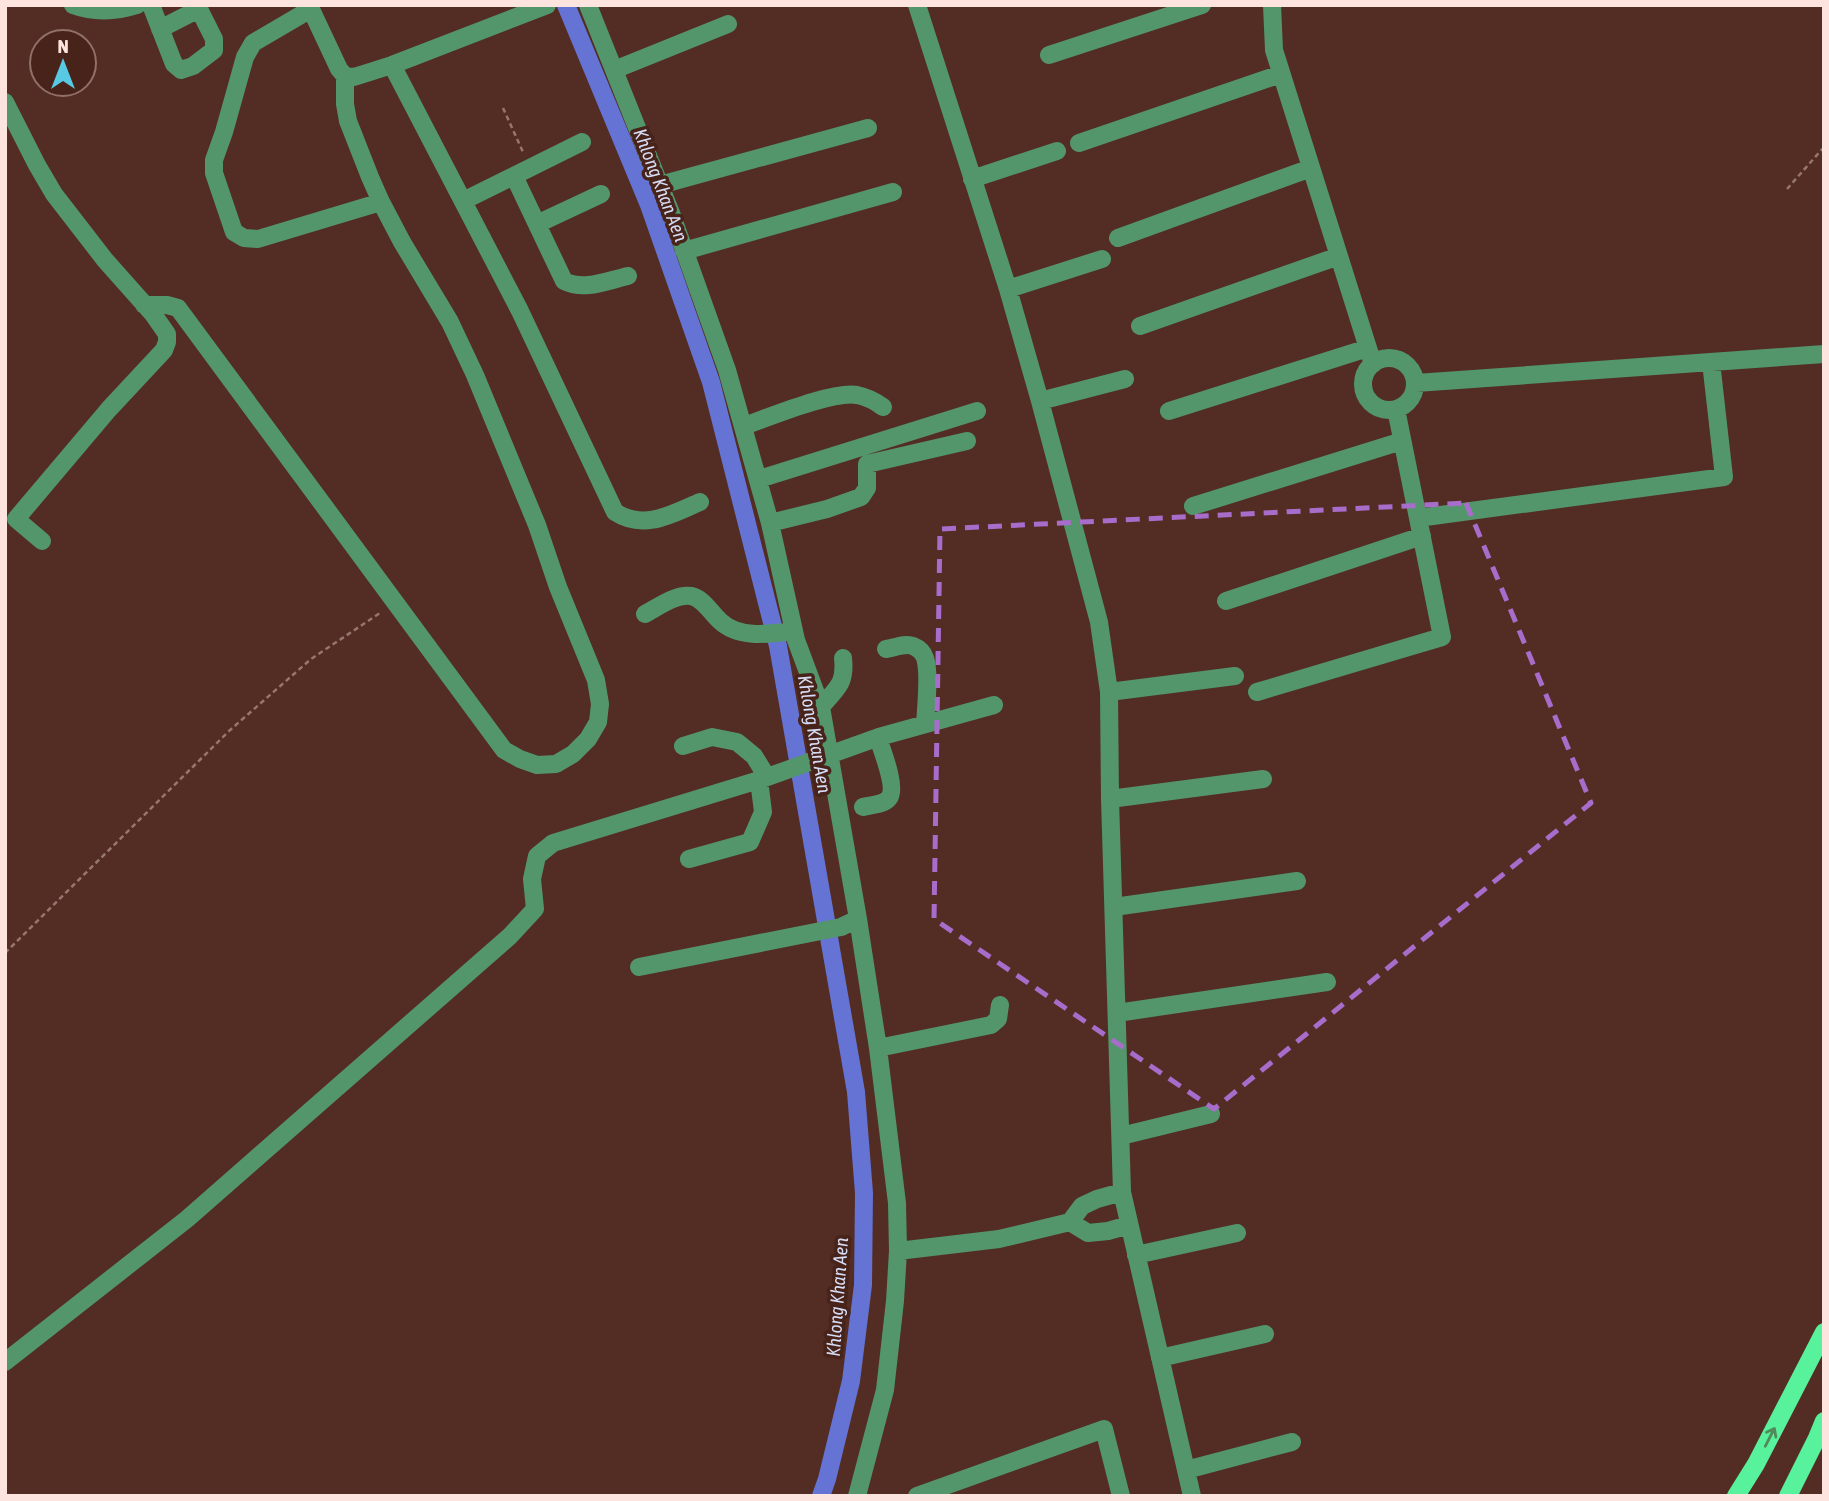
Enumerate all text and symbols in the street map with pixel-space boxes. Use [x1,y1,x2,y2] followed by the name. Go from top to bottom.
[28,28,98,98] north arrow
[57,35,69,57] text: N
[629,125,693,245] water label: Khlong Khan Aen
[794,673,836,795] water label: Khlong Khan Aen
[822,1237,852,1357] water label: Khlong Khan Aen
[1764,1427,1777,1448] one-way arrow

